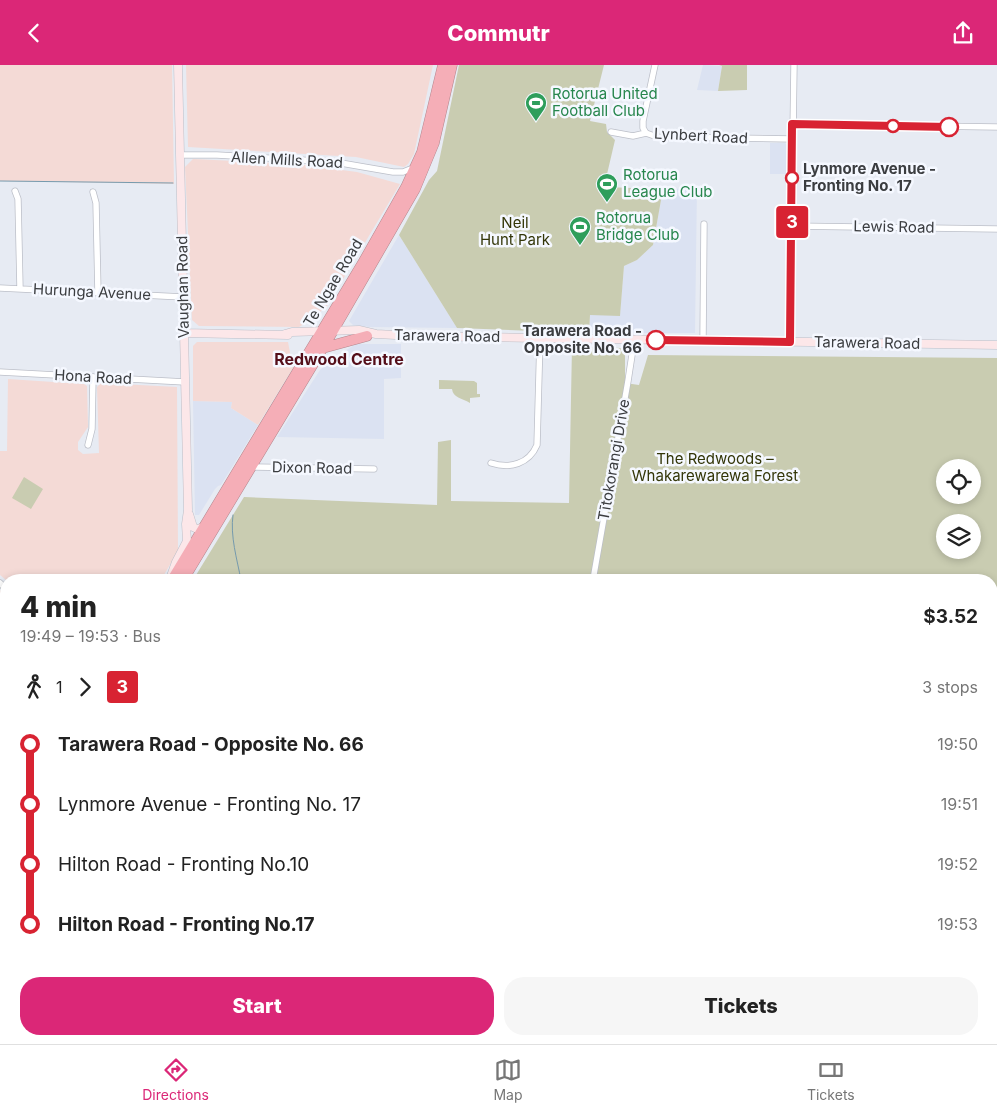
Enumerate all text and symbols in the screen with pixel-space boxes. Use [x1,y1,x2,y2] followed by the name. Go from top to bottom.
[20,19,48,47] icon: back
[949,19,977,47] icon: share
[447,20,550,46] text: Commutr
[552,84,658,120] place label: Rotorua United Football Club
[524,91,548,122] sports icon: Rotorua United Football Club
[939,117,959,137] unlabelled marker
[886,119,900,133] unlabelled marker
[654,124,748,147] street label: Lynbert Road
[230,147,344,172] street label: Allen Mills Road
[803,159,936,195] place label: Lynmore Avenue - Fronting No. 17
[623,165,712,201] place label: Rotorua League Club
[785,171,799,185] marker: Lynmore Avenue - Fronting No. 17
[595,172,619,203] sports icon: Rotorua League Club
[776,206,808,238] line badge: 3
[596,208,679,244] place label: Rotorua Bridge Club
[786,211,798,232] text: 3
[480,213,551,249] park label: Neil Hunt Park
[568,215,592,246] sports icon: Rotorua Bridge Club
[853,216,935,237] street label: Lewis Road
[299,235,366,330] street label: Te Ngae Road
[172,236,193,338] street label: Vaughan Road
[33,279,151,304] street label: Hurunga Avenue
[522,321,642,357] place label: Tarawera Road - Opposite No. 66
[394,325,500,346] street label: Tarawera Road
[646,330,666,350] marker: Tarawera Road - Opposite No. 66
[814,332,920,353] street label: Tarawera Road
[274,349,404,369] district label: Redwood Centre
[54,365,132,388] street label: Hona Road
[593,398,634,522] street label: Tītokorangi Drive
[632,449,798,485] park label: The Redwoods – Whakarewarewa Forest
[272,457,352,478] street label: Dixon Road
[936,459,981,559] map controls
[936,459,981,504] button: locate
[936,514,981,559] button: layers
[20,590,97,624] text: 4 min
[923,605,978,628] text: $3.52
[20,626,161,646] text: 19:49 – 19:53 · Bus
[20,673,48,701] icon: walk
[71,673,99,701] icon: forward
[117,676,128,697] text: 3
[56,677,63,697] text: 1
[922,677,978,697] text: 3 stops
[58,733,364,756] text: Tarawera Road - Opposite No. 66
[937,734,978,754] text: 19:50
[58,793,361,816] text: Lynmore Avenue - Fronting No. 17
[941,794,978,814] text: 19:51
[58,853,309,876] text: Hilton Road - Fronting No.10
[937,854,978,874] text: 19:52
[58,913,314,936] text: Hilton Road - Fronting No.17
[937,914,978,934] text: 19:53
[20,977,494,1035] button: Start
[504,977,978,1035] button: Tickets
[142,1056,209,1103] tab: Directions
[493,1056,522,1103] tab: Map
[807,1056,855,1103] tab: Tickets

